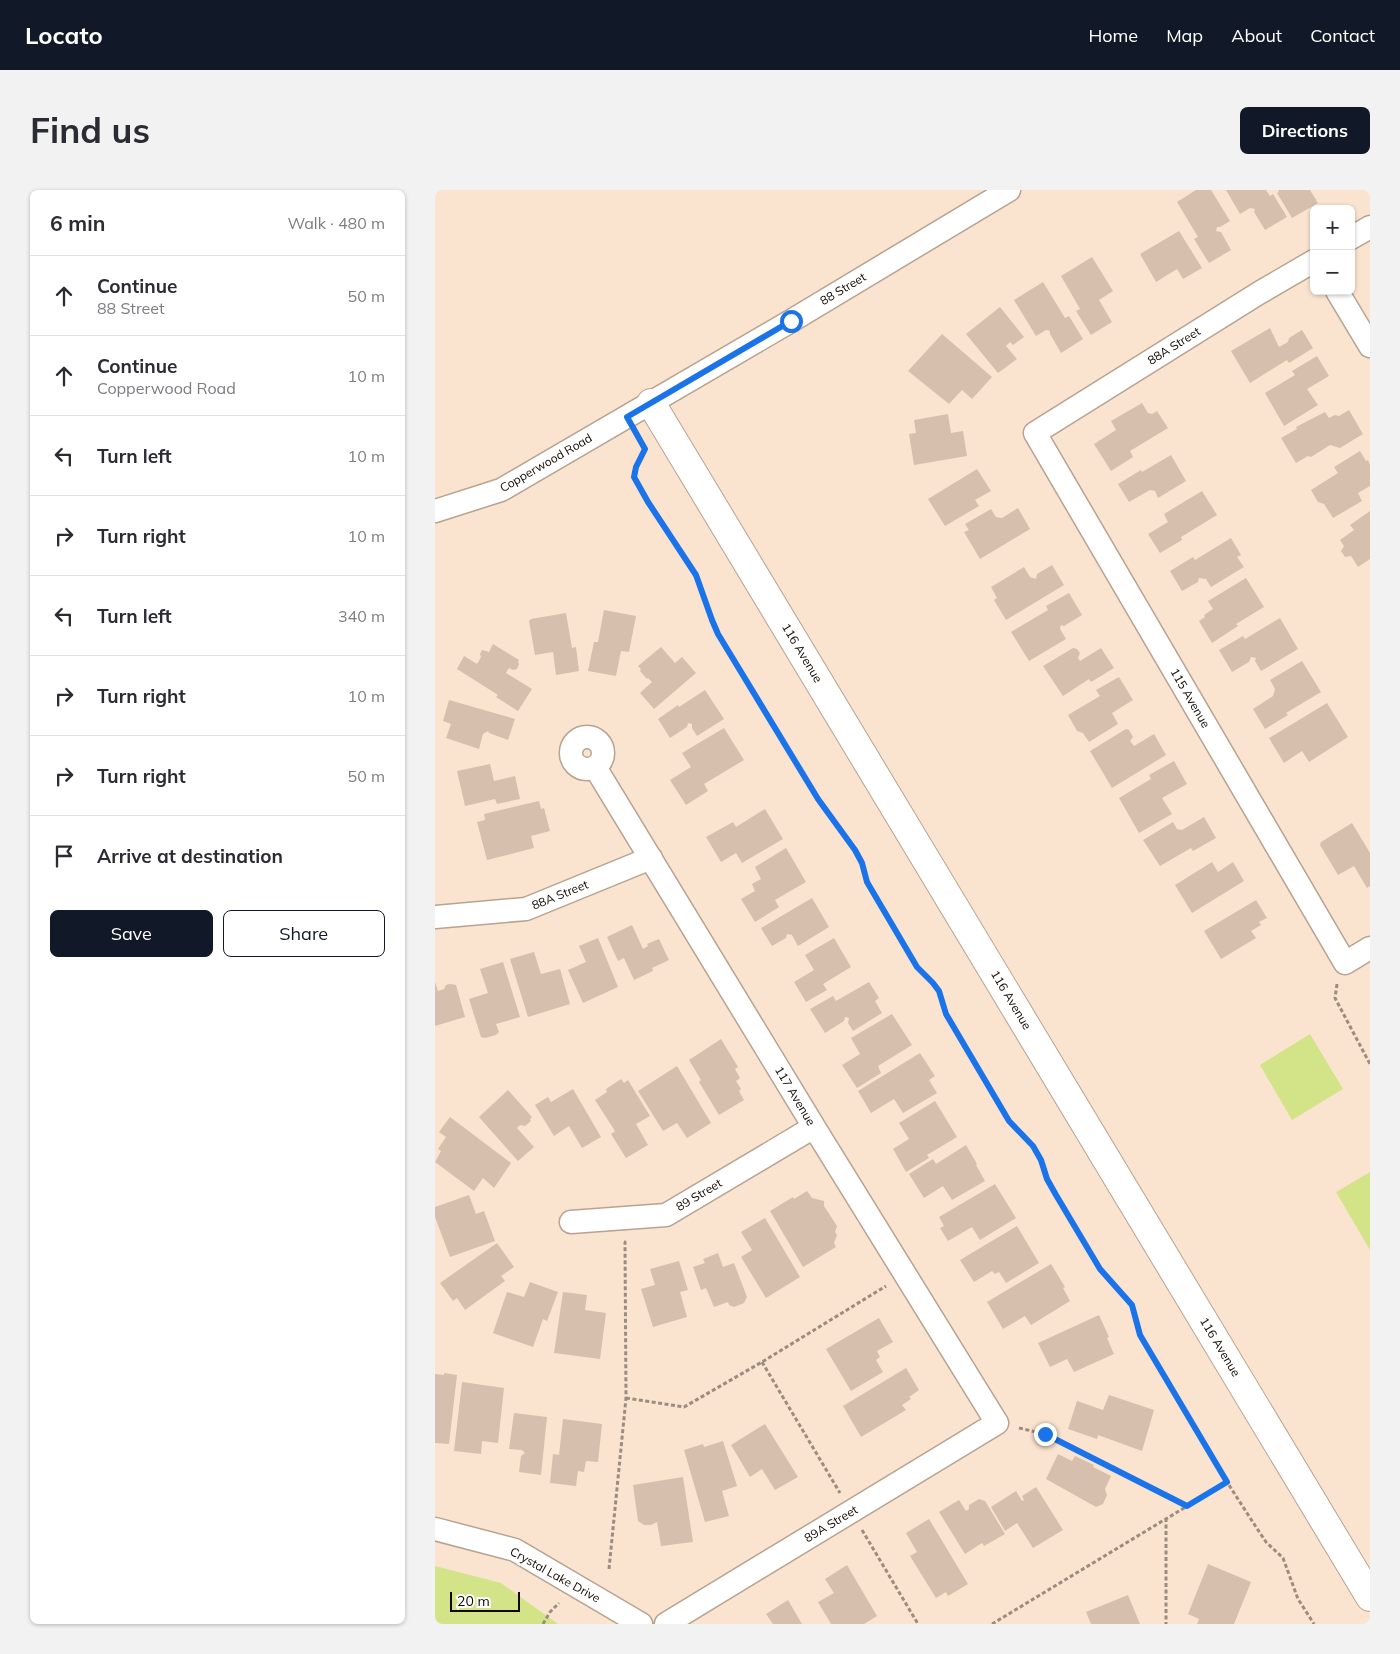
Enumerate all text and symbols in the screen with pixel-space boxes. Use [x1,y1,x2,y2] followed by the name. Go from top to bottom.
[25,20,103,50] text: Locato
[1088,24,1138,47] text: Home
[1166,24,1203,47] text: Map
[1231,24,1282,47] text: About
[1310,24,1375,47] text: Contact
[1240,107,1370,154] button: Directions
[30,108,150,152] text: Find us
[1310,205,1355,295] map controls
[1310,205,1355,250] button: +
[50,210,105,236] text: 6 min
[287,213,385,233] text: Walk · 480 m
[1310,250,1355,295] button: −
[817,269,868,308] street label: 88 Street
[97,274,177,298] text: Continue
[50,282,78,310] icon: ahead
[348,286,385,306] text: 50 m
[97,298,165,318] text: 88 Street
[780,310,803,333] route start
[1145,323,1203,368] street label: 88A Street
[97,354,177,378] text: Continue
[50,362,78,390] icon: ahead
[348,366,385,386] text: 10 m
[97,378,236,398] text: Copperwood Road
[497,430,595,495] street label: Copperwood Road
[50,442,78,470] icon: left
[97,444,172,468] text: Turn left
[348,446,385,466] text: 10 m
[50,522,78,550] icon: right
[97,524,186,548] text: Turn right
[348,526,385,546] text: 10 m
[50,602,78,630] icon: left
[97,604,172,628] text: Turn left
[338,606,385,626] text: 340 m
[779,620,826,685] street label: 116 Avenue
[1167,665,1214,730] street label: 115 Avenue
[50,682,78,710] icon: right
[97,684,186,708] text: Turn right
[348,686,385,706] text: 10 m
[50,762,78,790] icon: right
[97,764,186,788] text: Turn right
[348,766,385,786] text: 50 m
[50,842,78,870] icon: arrive
[97,844,283,868] text: Arrive at destination
[529,876,590,913] street label: 88A Street
[50,910,213,957] button: Save
[223,910,385,957] button: Share
[988,967,1035,1032] street label: 116 Avenue
[772,1063,819,1128] street label: 117 Avenue
[673,1175,724,1214] street label: 89 Street
[1197,1314,1244,1379] street label: 116 Avenue
[1034,1423,1057,1446] route end
[801,1502,860,1545] street label: 89A Street
[507,1544,603,1606] street label: Crystal Lake Drive
[450,1589,520,1612] scale bar
[457,1592,490,1610] text: 20 m

